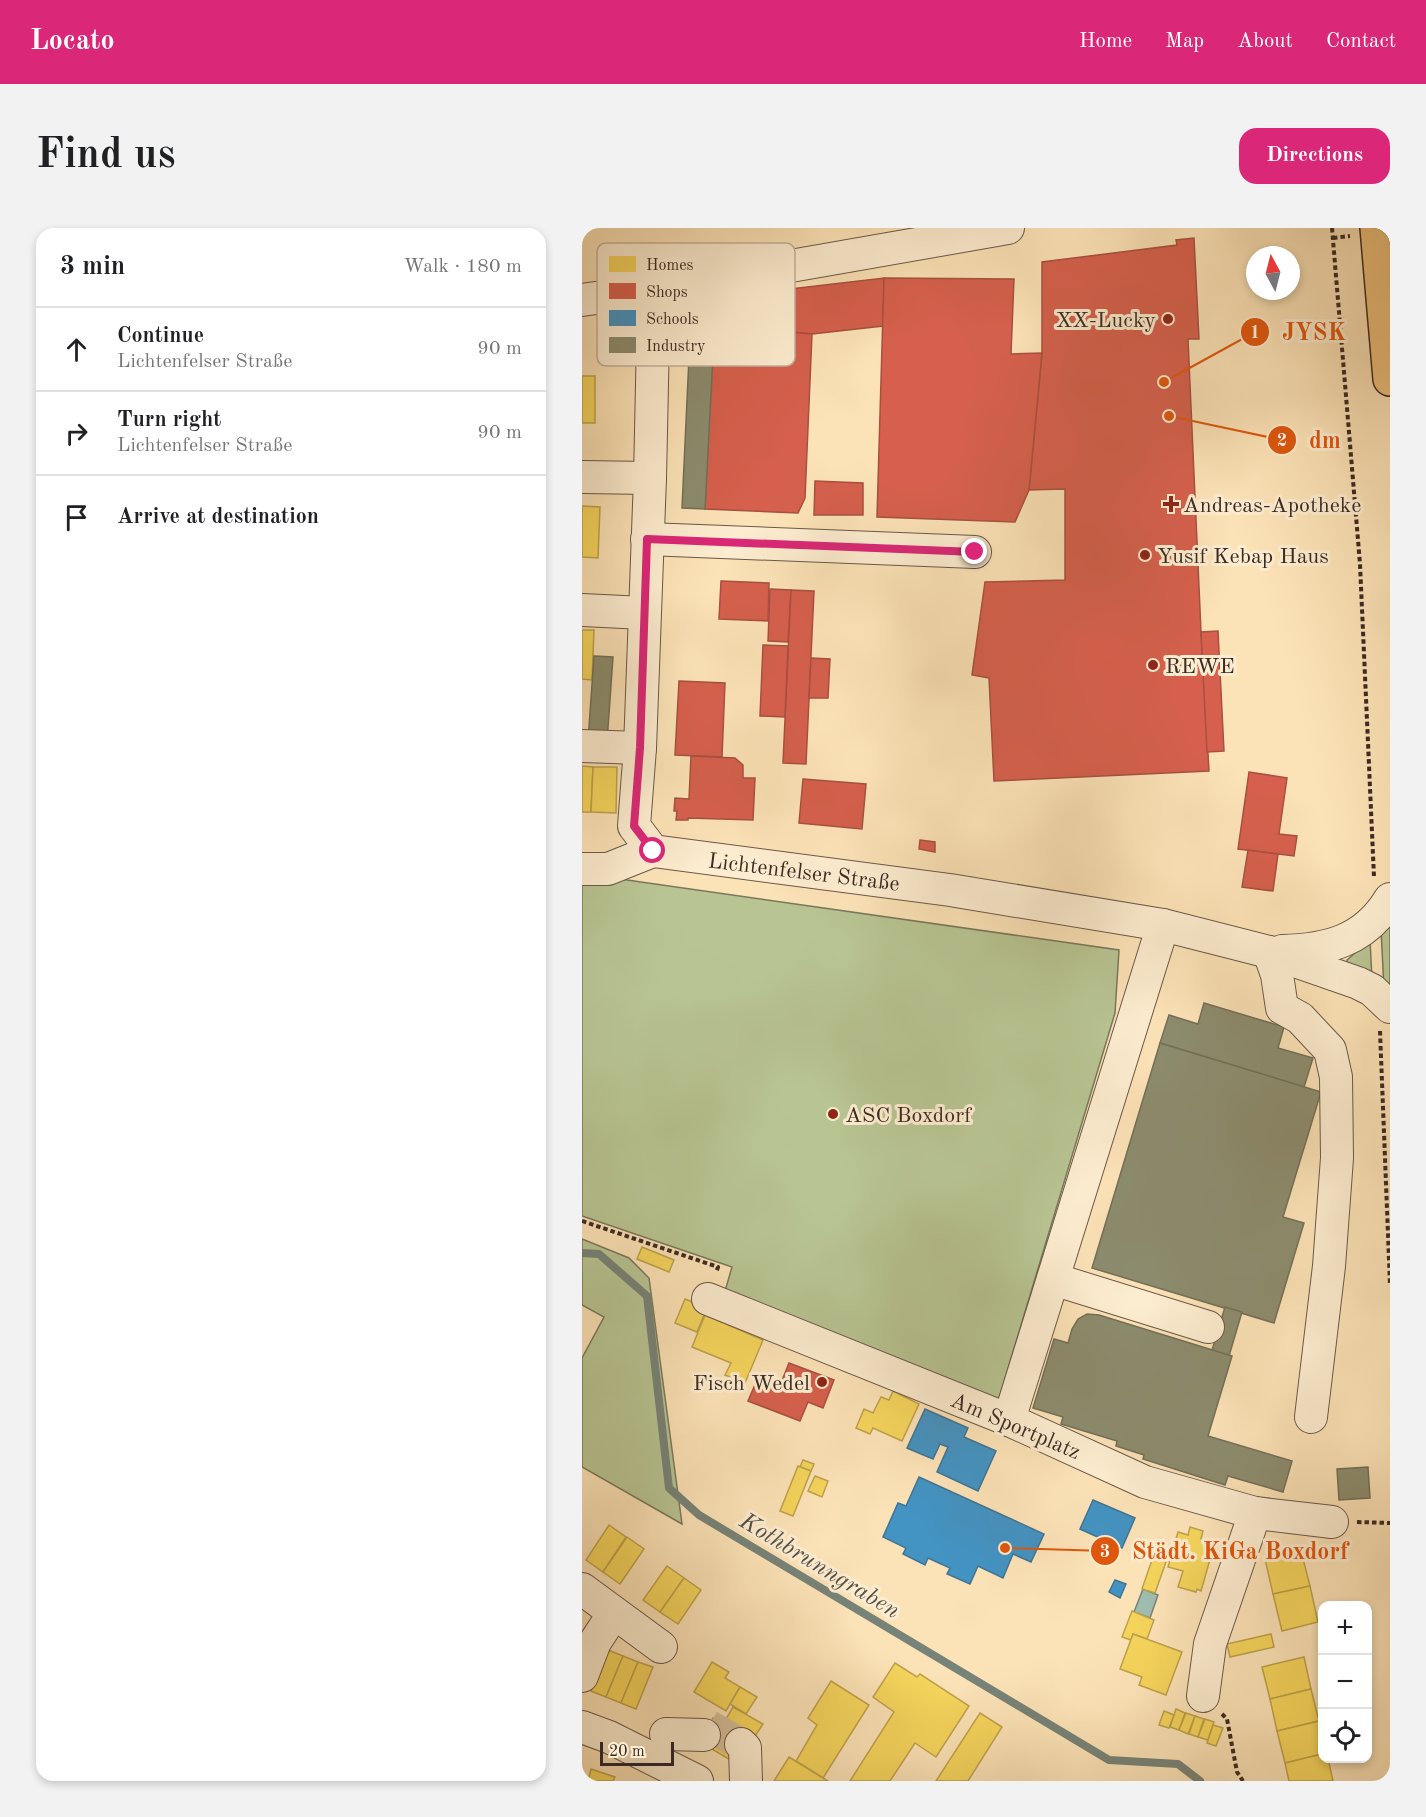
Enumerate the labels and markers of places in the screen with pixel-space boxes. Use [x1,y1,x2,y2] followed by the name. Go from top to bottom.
[1056,310,1156,332] place label: XX-Lucky
[1240,311,1358,353] callout: JYSK
[1161,312,1175,326] marker: XX-Lucky
[1267,419,1353,461] callout: dm
[1183,495,1361,517] place label: Andreas-Apotheke
[1164,497,1178,511] marker: Andreas-Apotheke
[1157,546,1329,568] place label: Yusif Kebap Haus
[1138,548,1152,562] marker: Yusif Kebap Haus
[1165,656,1235,678] place label: REWE
[1146,658,1160,672] marker: REWE
[845,1105,972,1127] place label: ASC Boxdorf
[826,1107,840,1121] marker: ASC Boxdorf
[693,1373,810,1395] place label: Fisch Wedel
[815,1375,829,1389] marker: Fisch Wedel
[1090,1530,1360,1572] callout: Städt. KiGa Boxdorf

